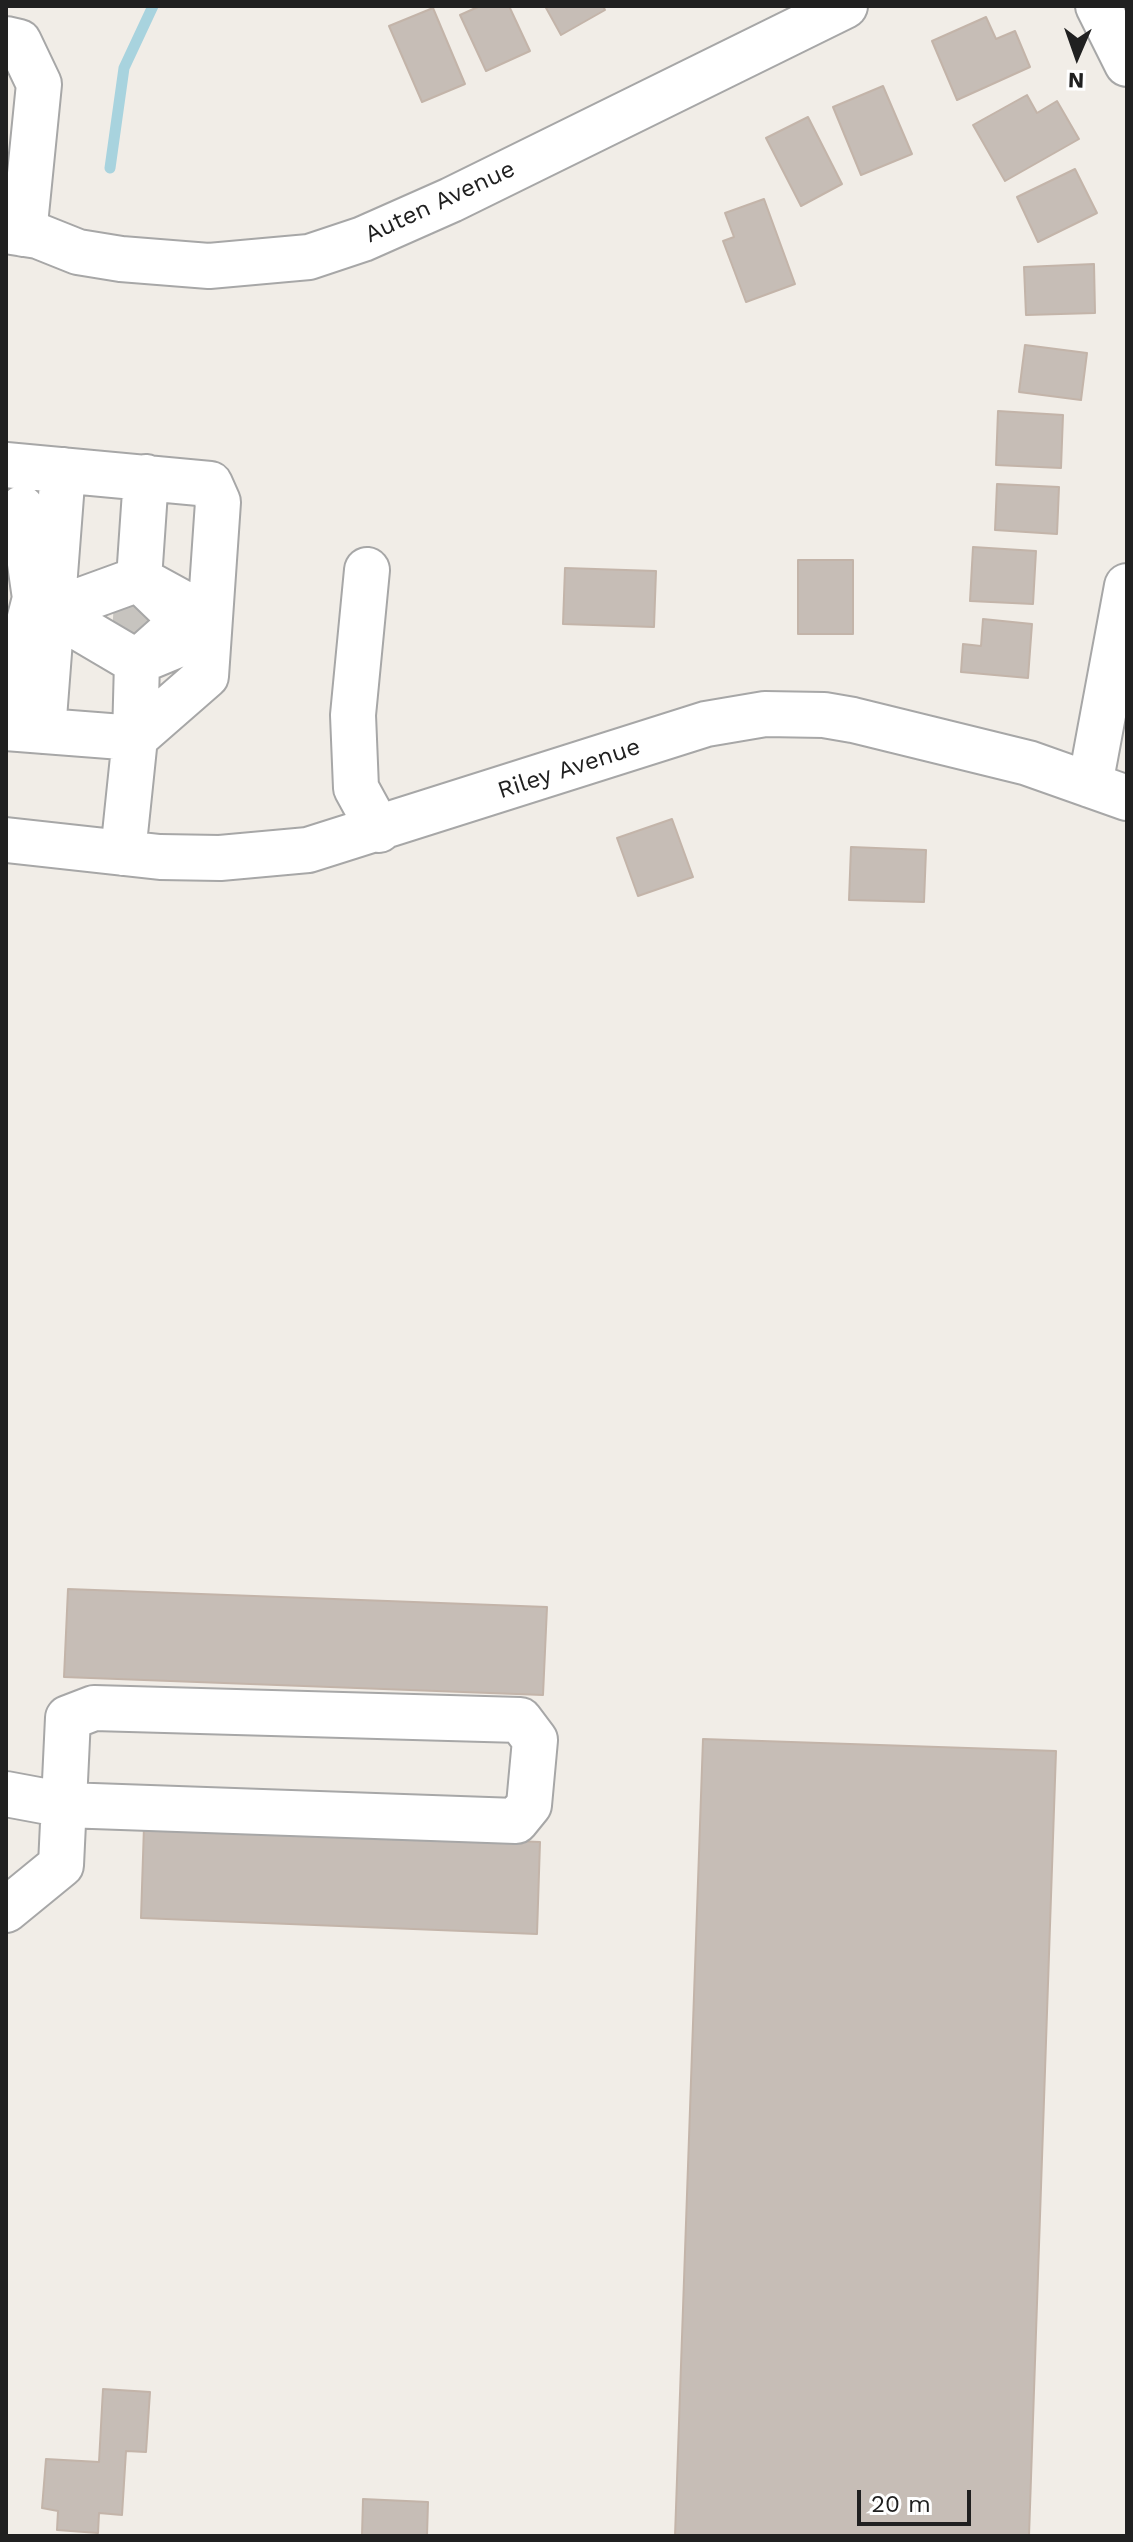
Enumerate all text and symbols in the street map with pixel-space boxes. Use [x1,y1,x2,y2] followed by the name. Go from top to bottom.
[1037,16,1117,96] north arrow
[1068,68,1085,93] text: N
[360,155,520,249] street label: Auten Avenue
[494,732,644,806] street label: Riley Avenue
[861,2474,975,2524] scale bar
[871,2490,931,2518] text: 20 m

